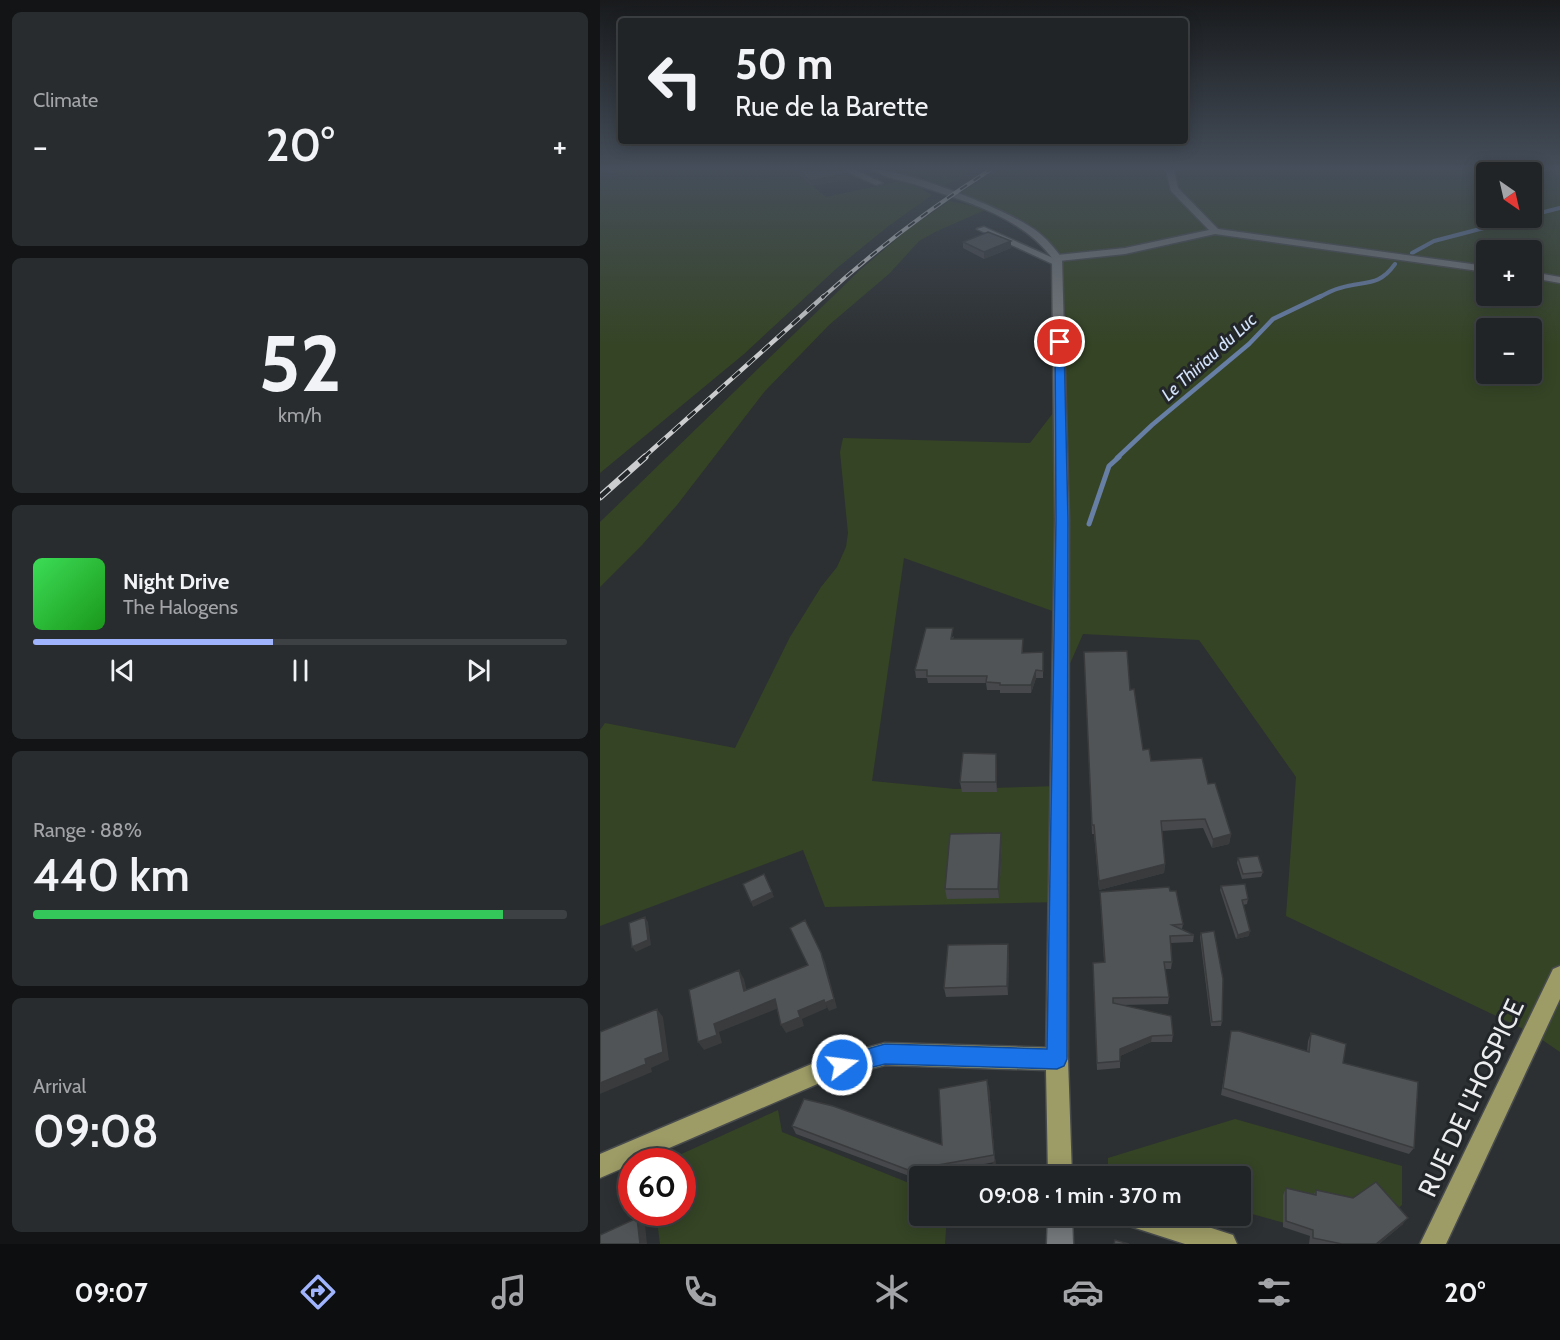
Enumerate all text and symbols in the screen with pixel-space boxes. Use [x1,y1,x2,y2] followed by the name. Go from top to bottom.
[735,38,833,90] text: 50 m
[636,42,714,120] icon: left
[33,88,98,112] text: Climate
[735,90,928,123] text: Rue de la Barette
[266,118,334,172] text: 20°
[33,126,48,166] text: −
[552,126,567,166] text: +
[1476,162,1542,228] north arrow
[1476,162,1542,384] map controls
[1476,240,1542,306] button: +
[1157,308,1261,405] water label: Le Thiriau du Luc
[258,316,342,411] text: 52
[1034,316,1085,367] pin
[1476,318,1542,384] button: −
[1043,325,1076,358] icon: arrive
[278,403,322,427] text: km/h
[123,568,229,595] text: Night Drive
[123,595,238,619] text: The Halogens
[106,654,139,687] icon: previous
[284,654,317,687] icon: pause
[462,654,495,687] icon: next
[33,818,142,842] text: Range · 88%
[33,848,190,902] text: 440 km
[1411,994,1531,1202] street label: RUE DE L'HOSPICE
[810,1033,874,1097] position arrow
[33,1074,86,1098] text: Arrival
[33,1104,159,1158] text: 09:08
[618,1148,696,1226] speed limit sign: 60
[978,1182,1182,1209] text: 09:08 · 1 min · 370 m
[297,1271,339,1313] icon: directions
[488,1271,530,1313] icon: music
[679,1271,721,1313] icon: phone
[871,1271,913,1313] icon: climate
[1062,1271,1104,1313] icon: car
[1253,1271,1295,1313] icon: filters
[75,1276,148,1309] text: 09:07
[1444,1276,1485,1309] text: 20°

